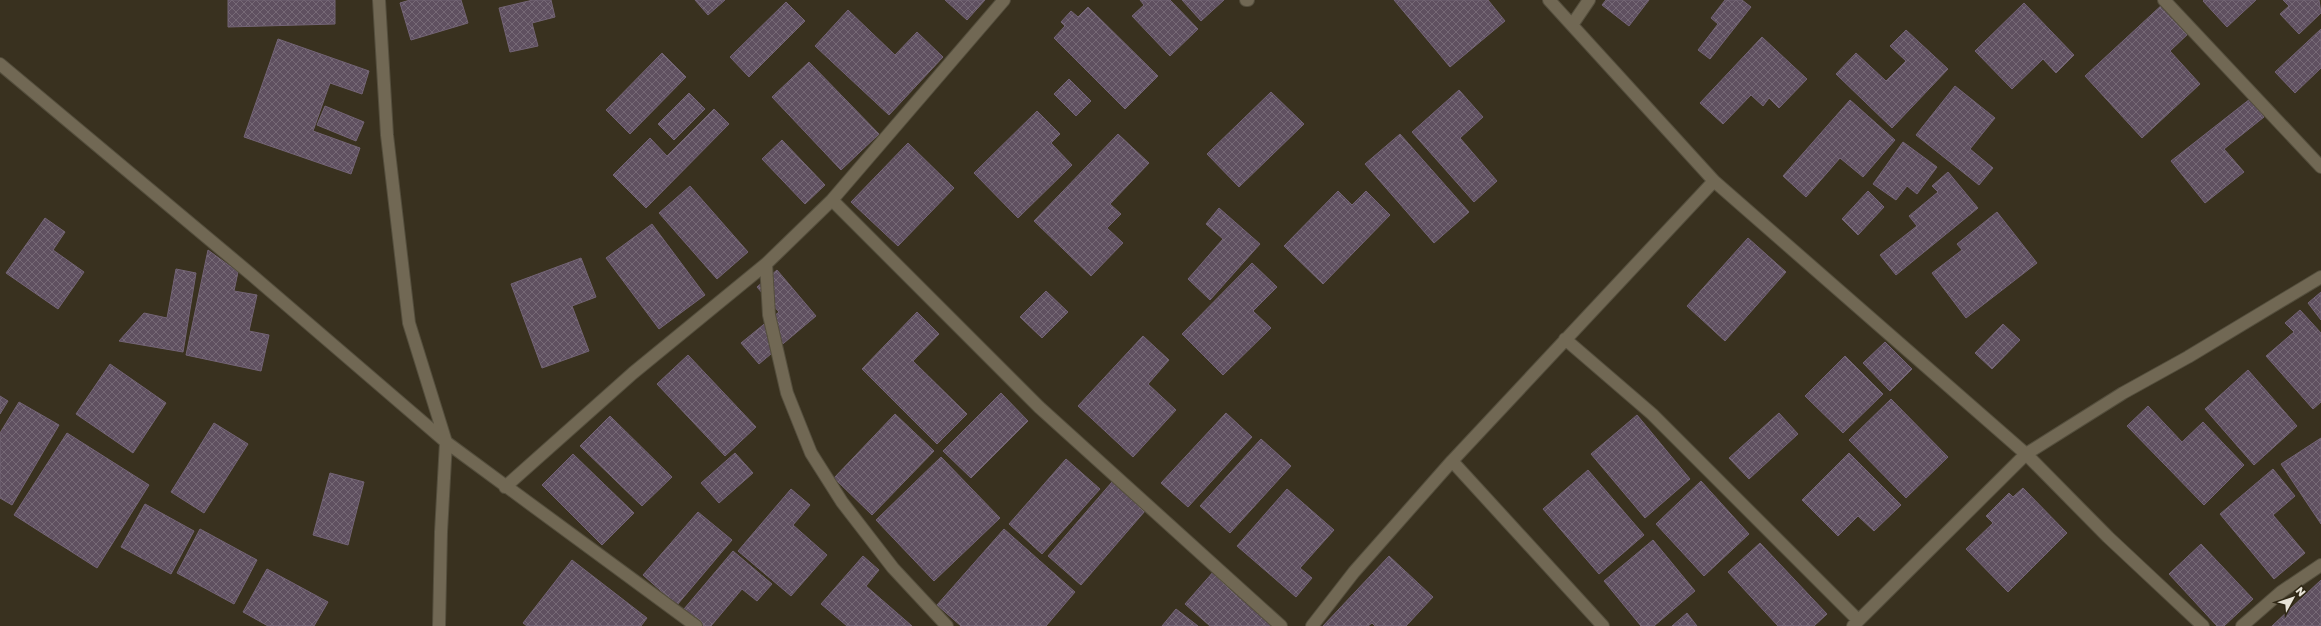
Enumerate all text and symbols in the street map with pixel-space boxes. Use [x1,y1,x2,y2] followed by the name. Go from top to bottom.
[2273,578,2313,618] north arrow
[2293,584,2309,599] text: N

